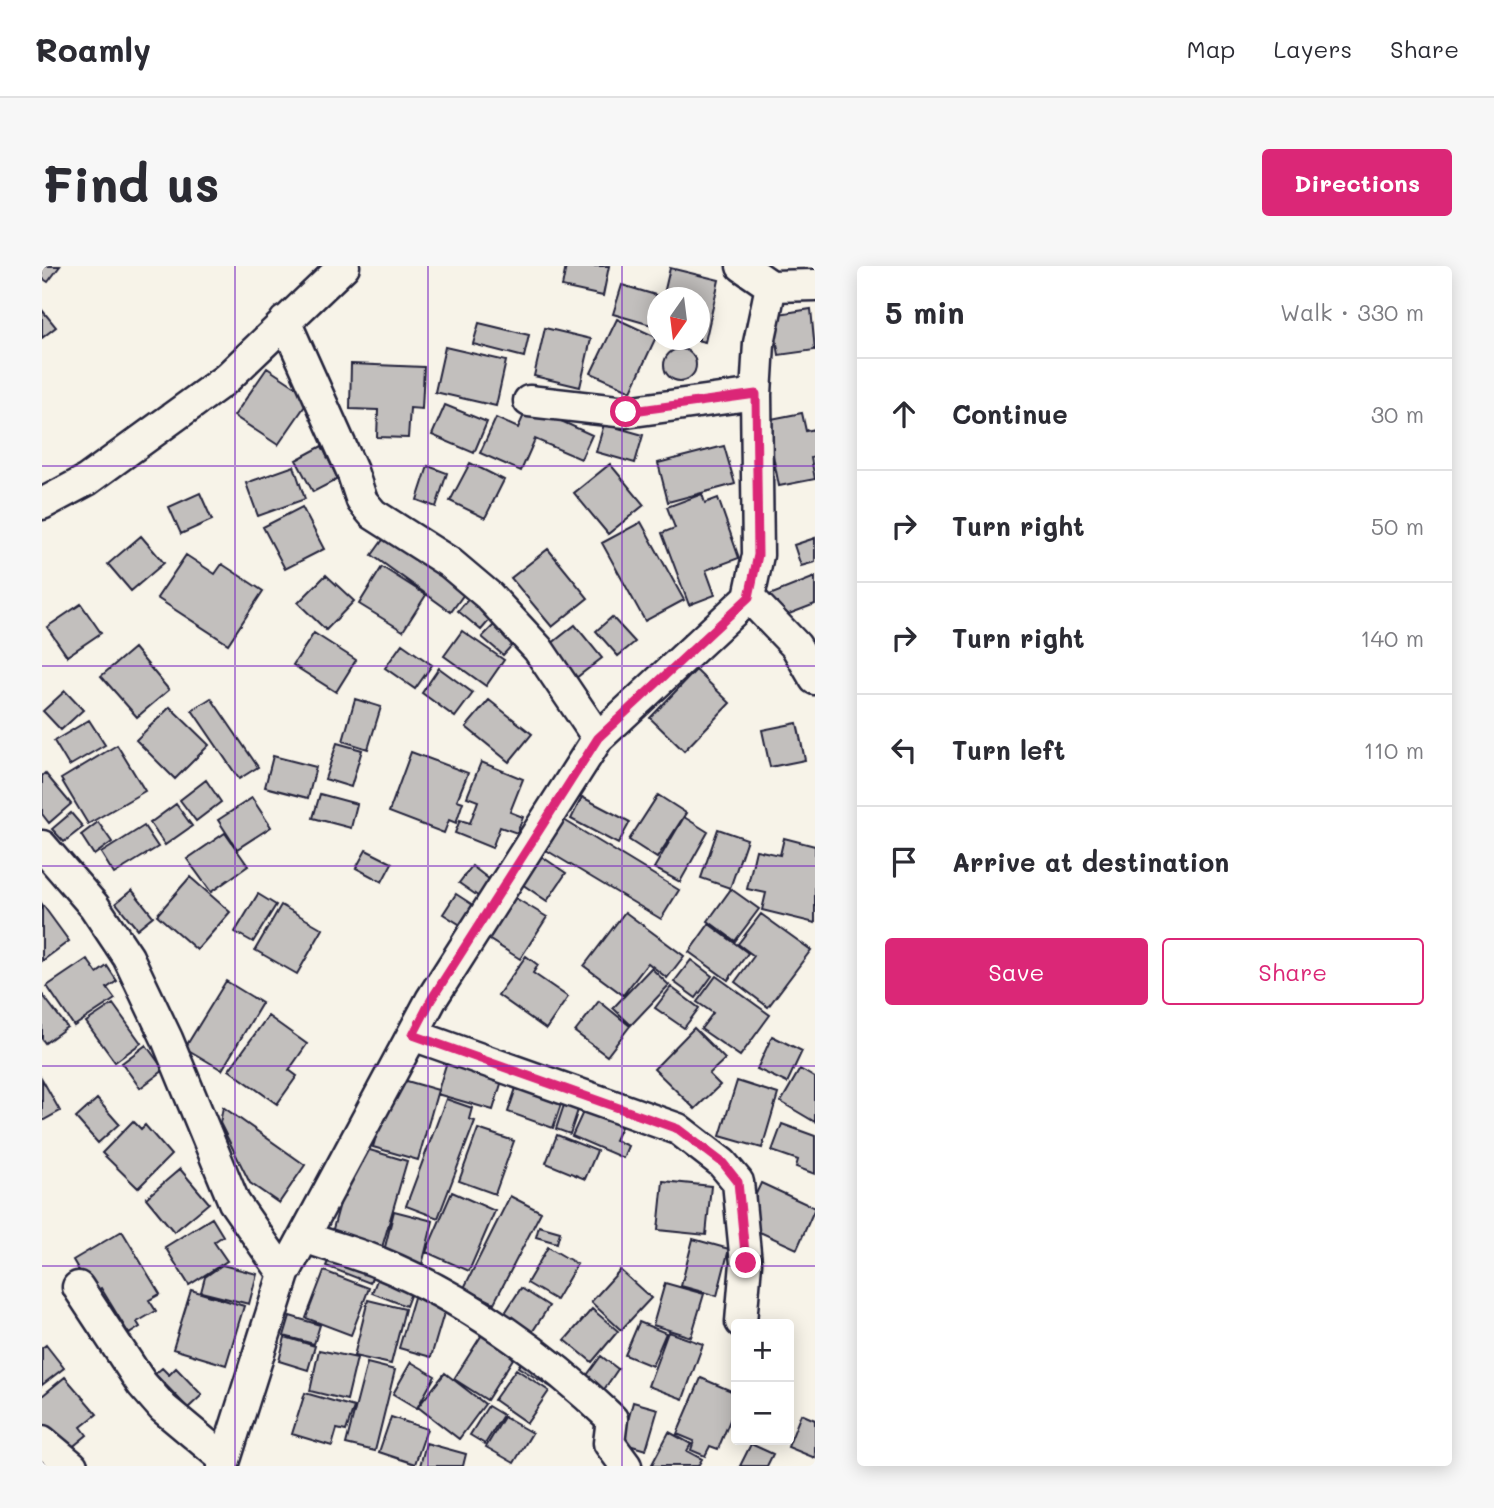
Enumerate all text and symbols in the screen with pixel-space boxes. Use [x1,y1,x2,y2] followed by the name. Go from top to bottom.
[35,27,151,70] text: Roamly
[1187,33,1235,64] text: Map
[1273,33,1352,64] text: Layers
[1390,33,1459,64] text: Share
[1262,149,1452,216] button: Directions
[42,151,220,214] text: Find us
[647,287,710,350] north arrow
[885,292,965,332] text: 5 min
[1280,297,1424,327] text: Walk · 330 m
[885,395,923,433] icon: ahead
[610,396,641,427] route start
[952,397,1068,431] text: Continue
[1371,399,1424,429] text: 30 m
[885,507,923,545] icon: right
[952,509,1085,543] text: Turn right
[1371,511,1424,541] text: 50 m
[885,619,923,657] icon: right
[952,621,1085,655] text: Turn right
[1360,623,1424,653] text: 140 m
[885,731,923,769] icon: left
[952,733,1065,767] text: Turn left
[1364,735,1424,765] text: 110 m
[885,843,923,881] icon: arrive
[952,845,1229,879] text: Arrive at destination
[885,938,1148,1005] button: Save
[1162,938,1424,1005] button: Share
[730,1247,761,1278] route end
[731,1319,794,1445] map controls
[731,1319,794,1382] button: +
[731,1382,794,1445] button: −

